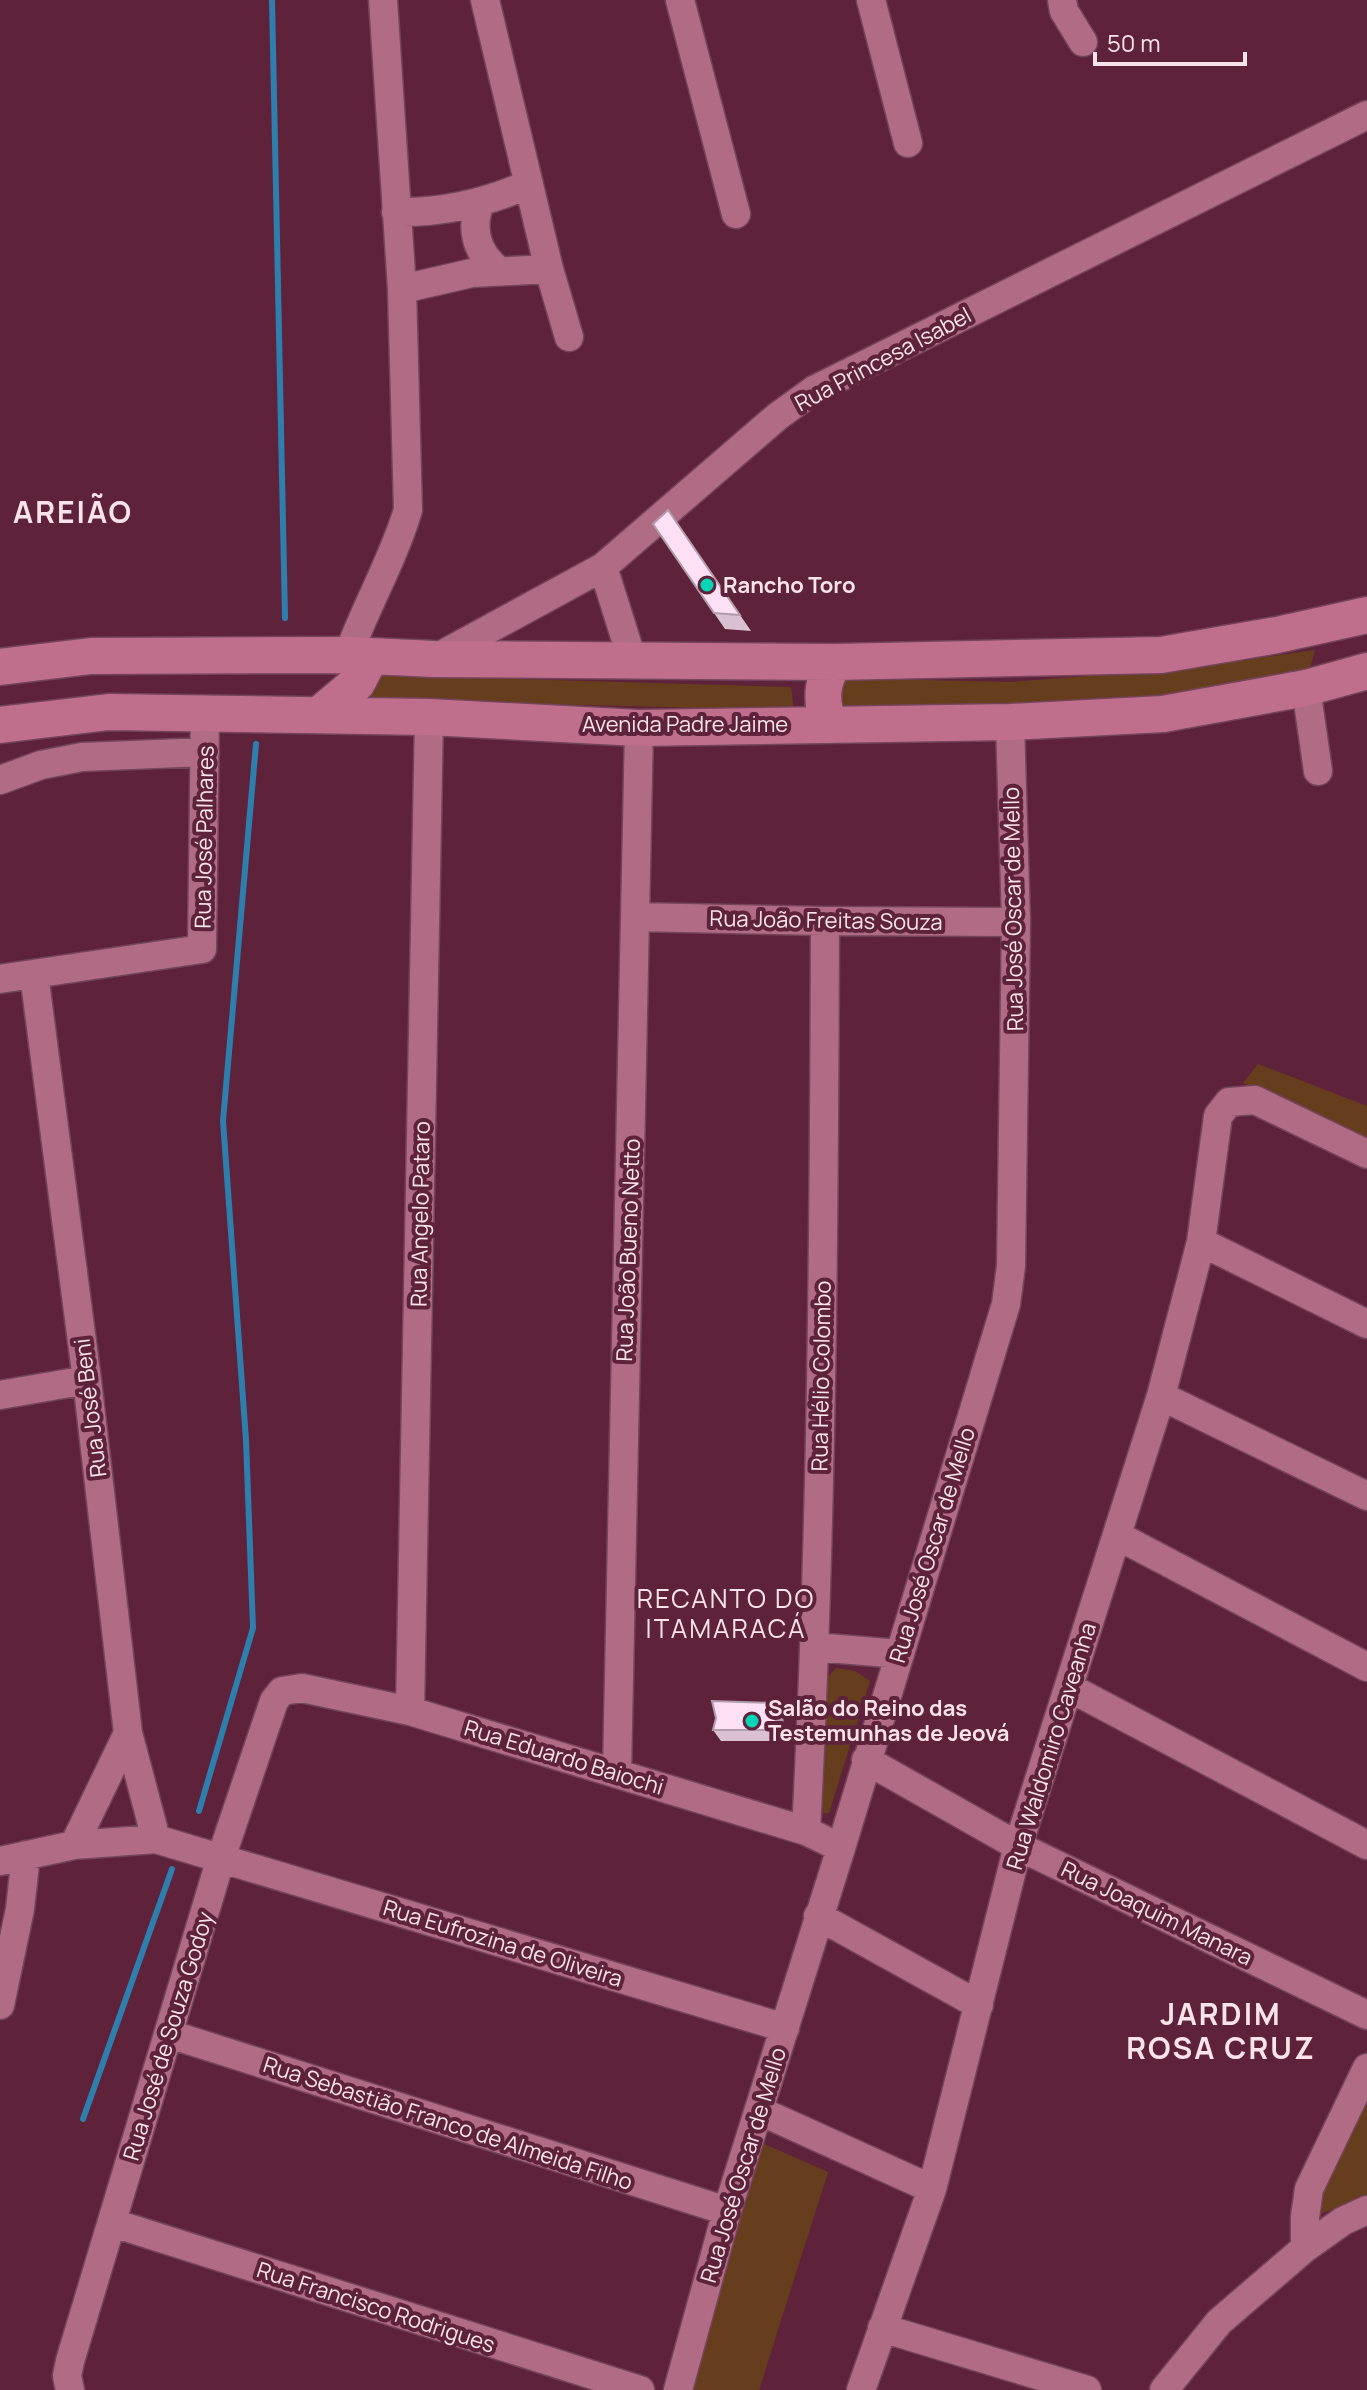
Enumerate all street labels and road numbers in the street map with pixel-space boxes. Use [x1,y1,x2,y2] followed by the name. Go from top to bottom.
[790,300,976,418] street label: Rua Princesa Isabel
[582,709,788,739] street label: Avenida Padre Jaime
[187,745,221,929] street label: Rua José Palhares
[996,786,1030,1032] street label: Rua José Oscar de Mello
[709,903,943,937] street label: Rua João Freitas Souza
[403,1121,437,1307] street label: Rua Angelo Pataro
[609,1138,647,1362] street label: Rua João Bueno Netto
[804,1280,838,1472] street label: Rua Hélio Colombo
[67,1337,113,1479] street label: Rua José Beni
[882,1424,982,1666] street label: Rua José Oscar de Mello
[999,1619,1103,1873] street label: Rua Waldomiro Caveanha
[461,1712,667,1802] street label: Rua Eduardo Baiochi
[1057,1854,1257,1972] street label: Rua Joaquim Manara
[380,1892,626,1994] street label: Rua Eufrozina de Oliveira
[116,1908,220,2164] street label: Rua José de Souza Godoy
[693,2044,793,2286] street label: Rua José Oscar de Mello
[260,2049,636,2197] street label: Rua Sebastião Franco de Almeida Filho
[253,2254,499,2360] street label: Rua Francisco Rodrigues

